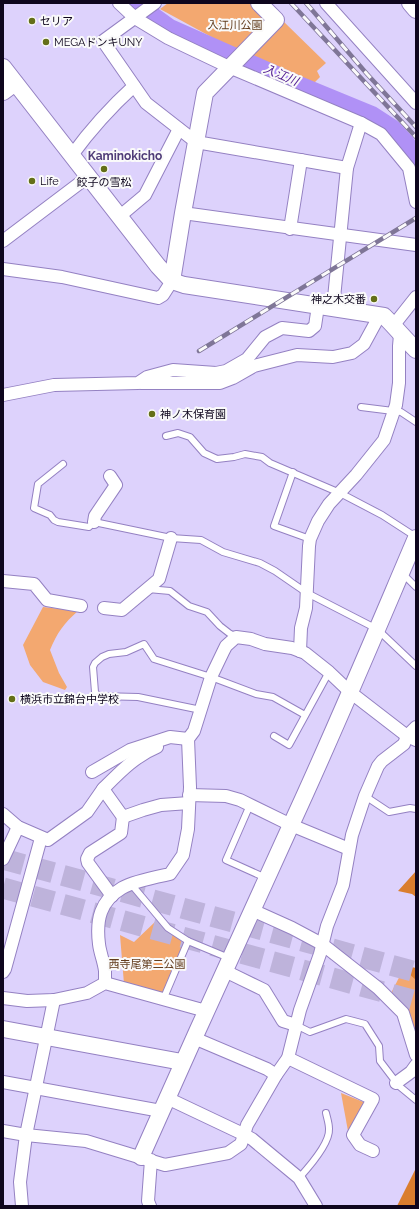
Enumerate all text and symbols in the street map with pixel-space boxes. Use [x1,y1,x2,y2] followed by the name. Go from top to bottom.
[40,15,73,28] place label: セリア
[27,16,37,26] marker: セリア
[208,19,263,32] park label: 入江川公園
[54,36,142,49] place label: MEGAドンキUNY
[41,37,51,47] marker: MEGAドンキUNY
[262,62,302,89] water label: 入江川
[88,149,162,163] district label: Kaminokicho
[99,164,109,174] marker: 餃子の雪松
[40,175,59,188] place label: Life
[27,176,37,186] marker: Life
[77,176,132,189] place label: 餃子の雪松
[311,293,366,306] place label: 神之木交番
[369,294,379,304] marker: 神之木交番
[160,408,226,421] place label: 神ノ木保育園
[147,409,157,419] marker: 神ノ木保育園
[20,693,119,706] place label: 横浜市立錦台中学校
[7,694,17,704] marker: 横浜市立錦台中学校
[109,958,186,971] park label: 西寺尾第二公園

